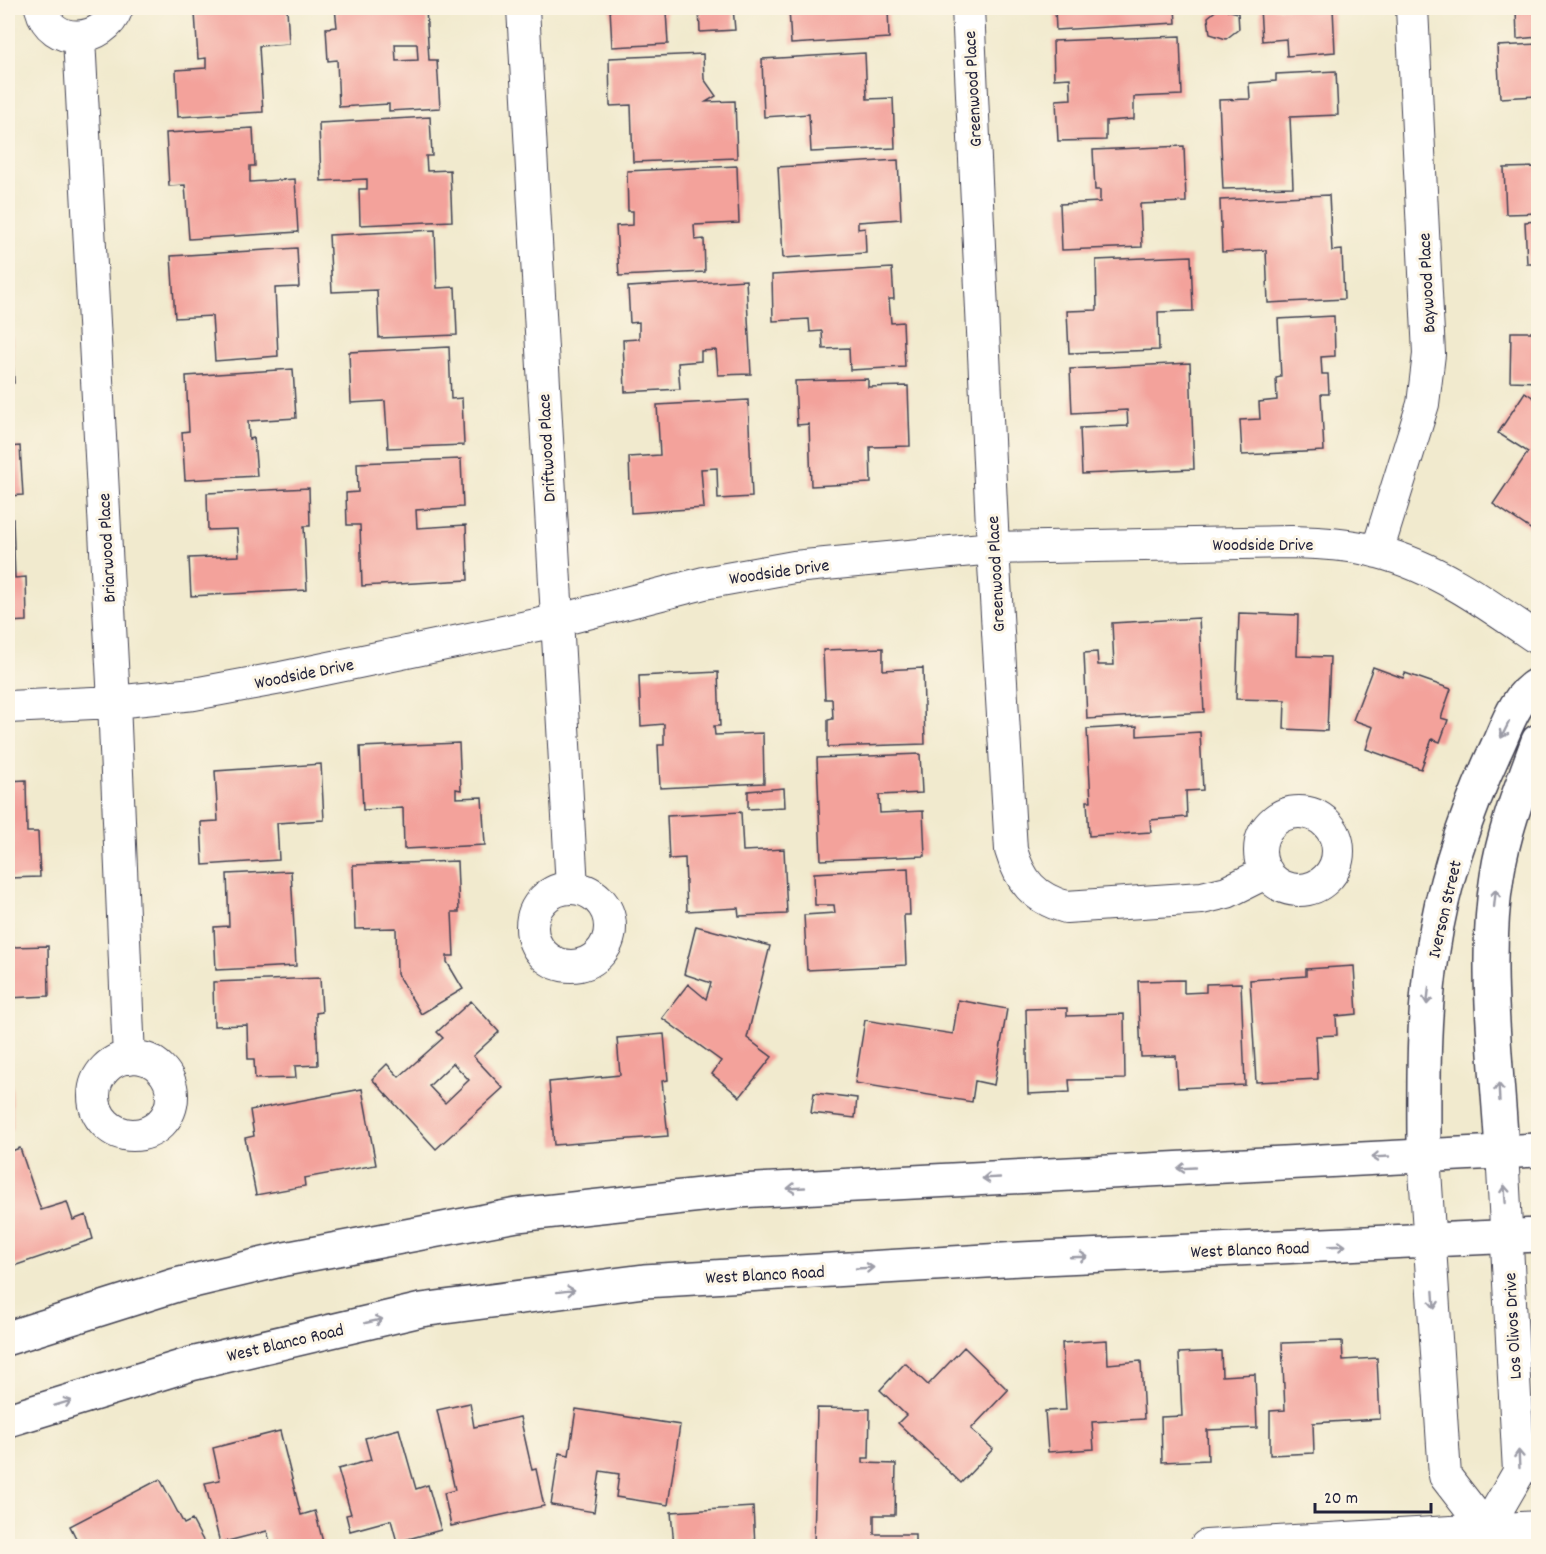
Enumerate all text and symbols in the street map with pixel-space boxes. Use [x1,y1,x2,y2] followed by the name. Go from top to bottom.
[959,30,990,148] street label: Greenwood Place
[1413,232,1444,334] street label: Baywood Place
[533,393,564,503] street label: Driftwood Place
[93,492,124,603] street label: Briarwood Place
[982,515,1013,633] street label: Greenwood Place
[1213,534,1313,559] street label: Woodside Drive
[728,554,831,593] street label: Woodside Drive
[253,654,356,697] street label: Woodside Drive
[1499,720,1511,738] one-way arrow
[1423,858,1470,961] street label: Iverson Street
[1490,888,1501,908] one-way arrow
[1422,986,1433,1005] one-way arrow
[1493,1083,1504,1103] one-way arrow
[1371,1152,1391,1163] one-way arrow
[1176,1162,1196,1173] one-way arrow
[981,1173,1001,1184] one-way arrow
[787,1183,807,1194] one-way arrow
[1499,1185,1510,1205] one-way arrow
[1190,1237,1310,1266] street label: West Blanco Road
[1326,1240,1346,1251] one-way arrow
[1068,1251,1088,1262] one-way arrow
[705,1261,825,1292] street label: West Blanco Road
[855,1263,874,1274] one-way arrow
[1499,1272,1530,1380] street label: Los Olivos Drive
[556,1286,575,1297] one-way arrow
[1429,1289,1440,1309] one-way arrow
[364,1315,383,1327] one-way arrow
[225,1319,346,1370] street label: West Blanco Road
[53,1397,72,1408] one-way arrow
[1513,1449,1524,1469] one-way arrow
[1315,1476,1430,1514] scale bar
[1324,1487,1358,1512] text: 20 m

